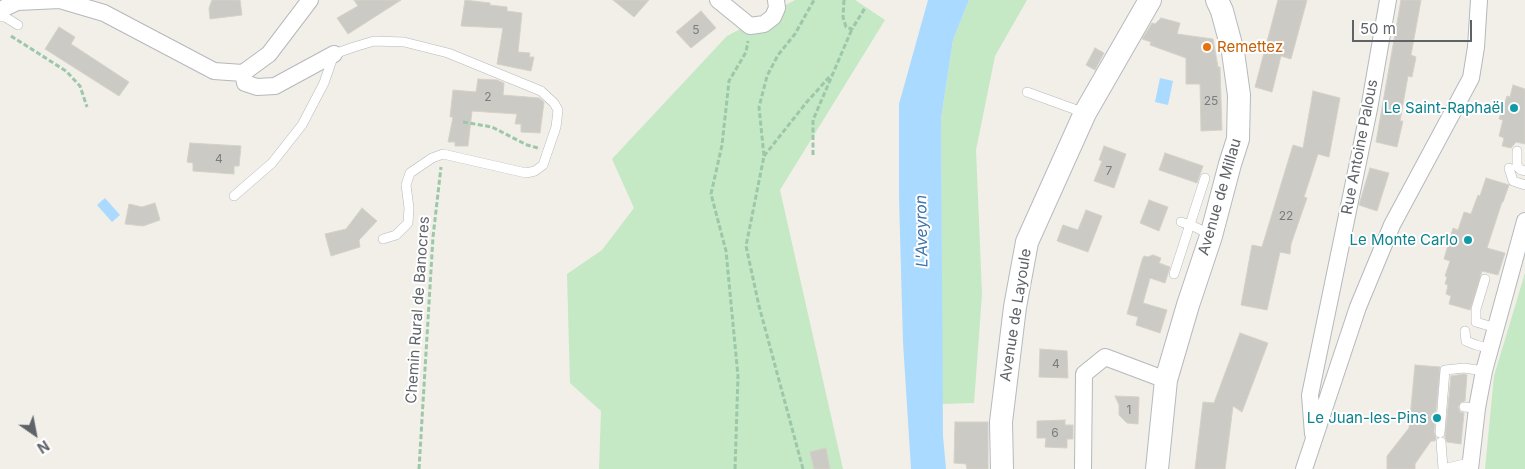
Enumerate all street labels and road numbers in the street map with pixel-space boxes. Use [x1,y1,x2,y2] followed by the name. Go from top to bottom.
[1338,78,1382,216] street label: Rue Antoine Palous
[1195,136,1245,258] street label: Avenue de Millau
[402,216,434,404] street label: Chemin Rural de Banocres
[997,247,1035,383] street label: Avenue de Layoule

